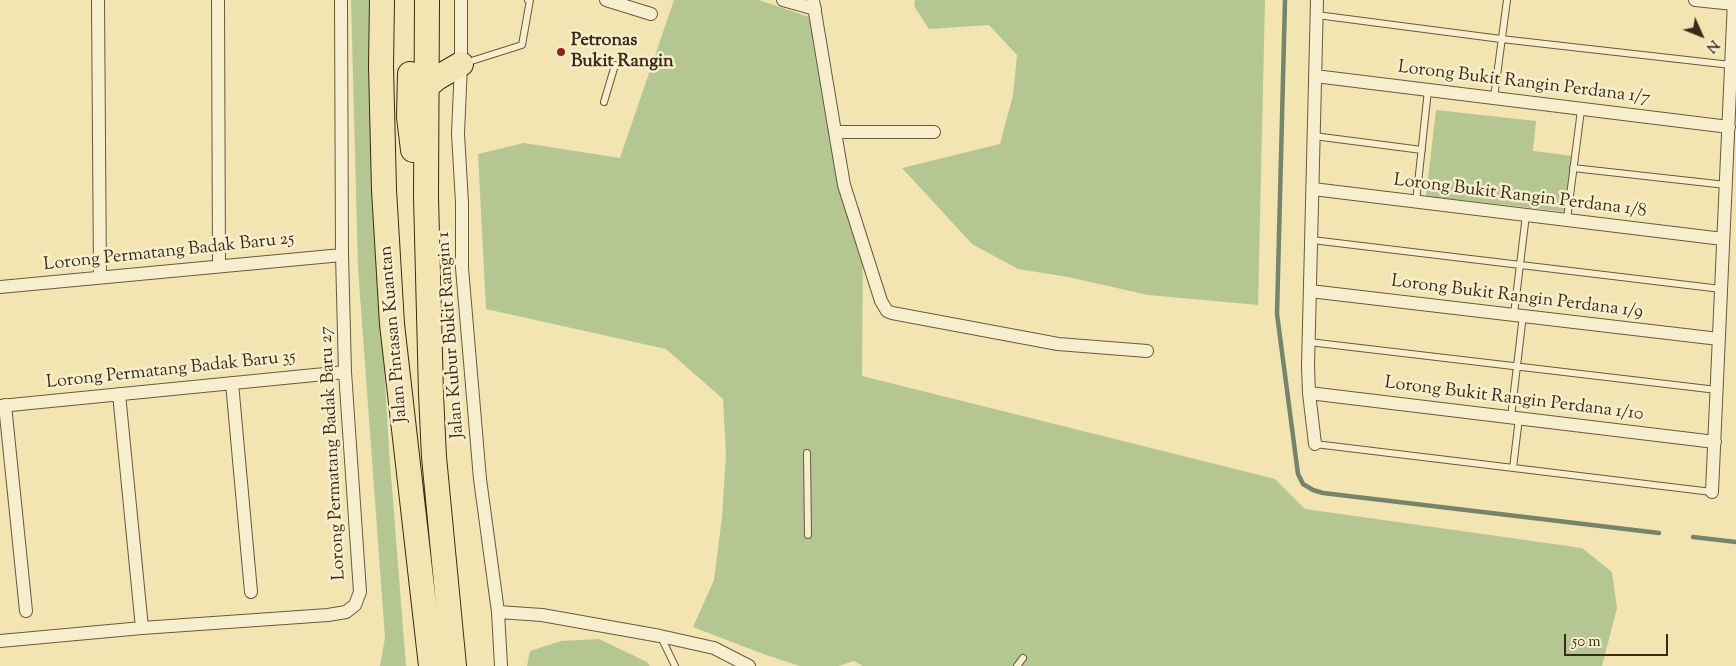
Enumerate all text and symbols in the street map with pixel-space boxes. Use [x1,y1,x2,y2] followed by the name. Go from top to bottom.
[1676,10,1726,60] north arrow
[571,31,674,74] place label: Petronas Bukit Rangin
[1701,34,1723,56] text: N
[555,46,567,58] marker: Petronas Bukit Rangin
[1397,58,1651,110] street label: Lorong Bukit Rangin Perdana 1/7
[1392,171,1648,223] street label: Lorong Bukit Rangin Perdana 1/8
[43,229,295,277] street label: Lorong Permatang Badak Baru 25
[434,231,470,439] street label: Jalan Kubur Bukit Rangin 1
[376,245,414,423] street label: Jalan Pintasan Kuantan
[1390,272,1644,324] street label: Lorong Bukit Rangin Perdana 1/9
[317,325,351,581] street label: Lorong Permatang Badak Baru 27
[45,347,297,395] street label: Lorong Permatang Badak Baru 35
[1383,373,1645,427] street label: Lorong Bukit Rangin Perdana 1/10
[1566,624,1670,656] scale bar
[1572,632,1601,653] text: 50 m

